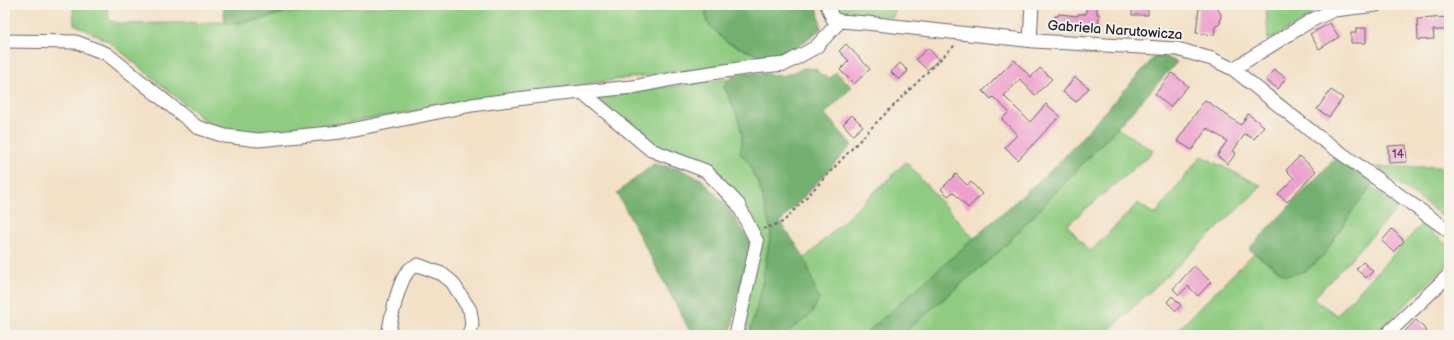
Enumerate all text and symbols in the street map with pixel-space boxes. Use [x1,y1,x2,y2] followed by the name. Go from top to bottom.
[1047,17,1183,43] street label: Gabriela Narutowicza
[1392,147,1405,162] house number: 14

